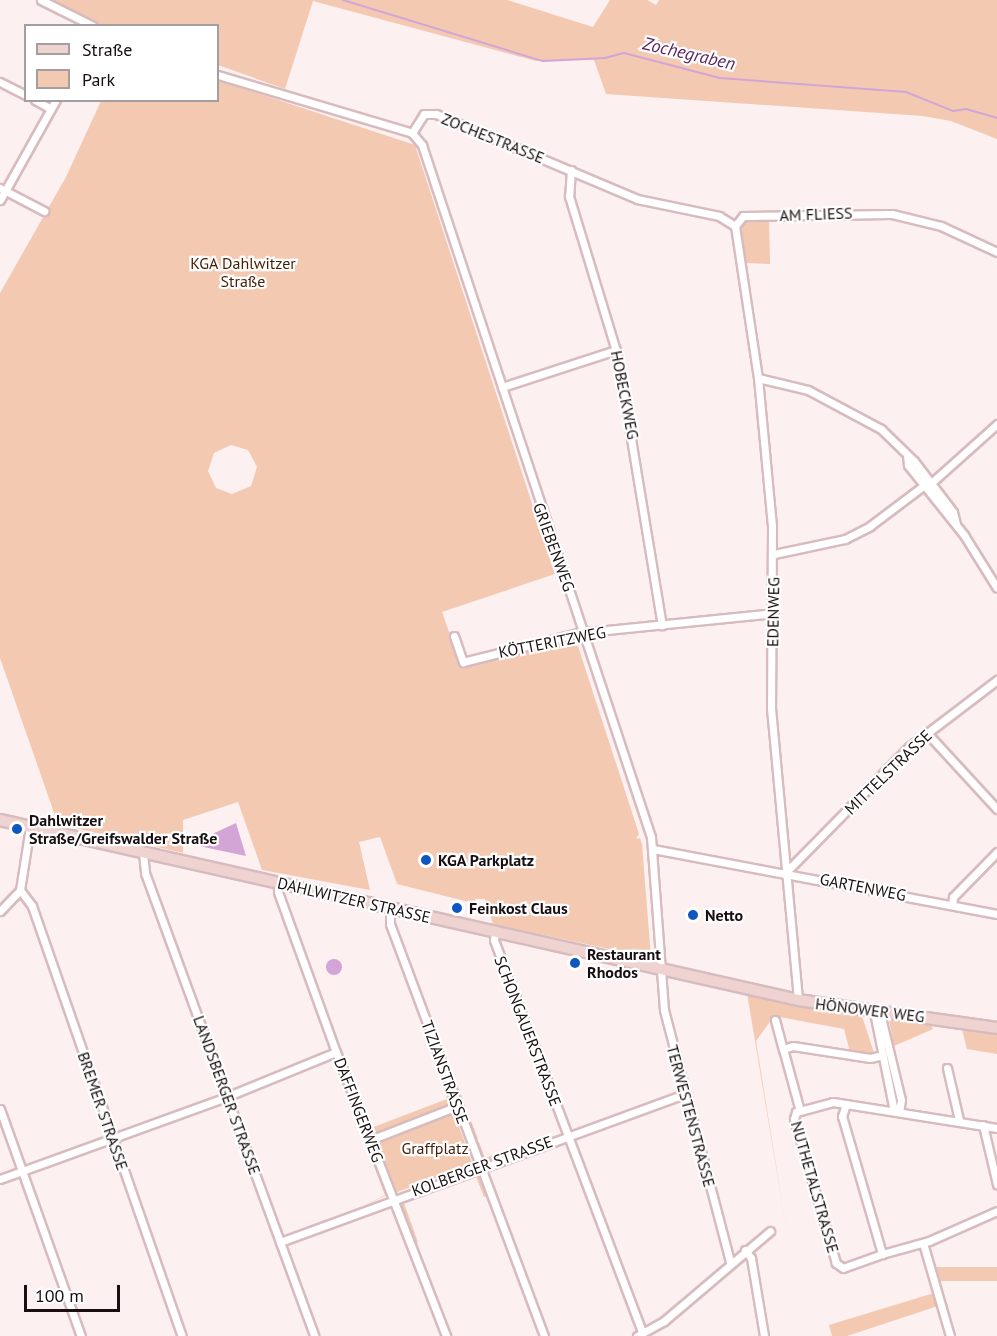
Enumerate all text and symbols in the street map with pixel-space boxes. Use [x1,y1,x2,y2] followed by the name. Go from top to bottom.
[24,24,219,102] legend
[641,33,737,75] water label: Zochegraben
[82,38,133,61] text: Straße
[82,68,115,91] text: Park
[439,109,547,167] street label: ZOCHESTRASSE
[779,203,853,225] street label: AM FLIESS
[190,253,296,291] park label: KGA Dahlwitzer Straße
[607,349,643,441] street label: HOBECKWEG
[529,500,579,594] street label: GRIEBENWEG
[763,577,783,647] street label: EDENWEG
[497,622,607,662] street label: KÖTTERITZWEG
[840,726,936,818] street label: MITTELSTRASSE
[29,810,217,848] place label: Dahlwitzer Straße/Greifswalder Straße
[10,822,24,836] marker: Dahlwitzer Straße/Greifswalder Straße
[438,850,535,870] place label: KGA Parkplatz
[419,853,433,867] marker: KGA Parkplatz
[818,869,908,905] street label: GARTENWEG
[276,873,432,927] street label: DAHLWITZER STRASSE
[469,898,568,918] place label: Feinkost Claus
[450,901,464,915] marker: Feinkost Claus
[705,905,743,925] place label: Netto
[686,908,700,922] marker: Netto
[587,944,661,982] place label: Restaurant Rhodos
[491,953,565,1109] street label: SCHONGAUERSTRASSE
[568,956,582,970] marker: Restaurant Rhodos
[814,994,926,1026] street label: HÖNOWER WEG
[189,1013,265,1177] street label: LANDSBERGER STRASSE
[417,1018,473,1126] street label: TIZIANSTRASSE
[663,1043,719,1189] street label: TERWESTENSTRASSE
[74,1049,132,1173] street label: BREMER STRASSE
[330,1055,388,1165] street label: DAFFINGERWEG
[787,1119,843,1255] street label: NUTHETALSTRASSE
[409,1132,555,1200] street label: KOLBERGER STRASSE
[401,1138,469,1158] park label: Graffplatz
[27,1273,123,1311] scale bar
[35,1284,84,1307] text: 100 m

